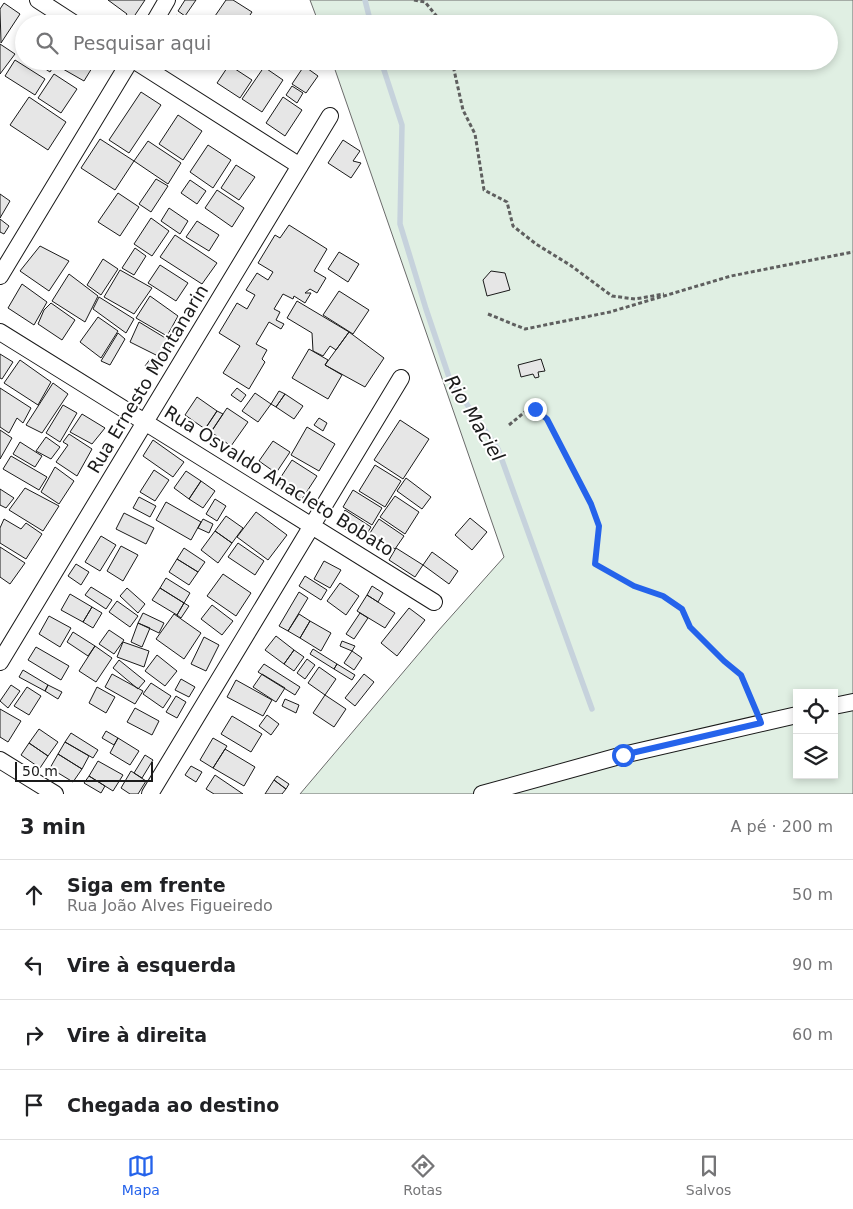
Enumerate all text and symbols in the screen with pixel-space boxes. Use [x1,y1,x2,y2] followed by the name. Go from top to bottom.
[15,15,838,70] search box
[33,29,61,57] icon: search
[73,32,211,54] text: Pesquisar aqui
[83,281,212,477] street label: Rua Ernesto Montanarin
[441,371,510,466] water label: Rio Maciel
[524,398,547,421] route end
[161,401,398,560] street label: Rua Osvaldo Anacleto Bobato
[793,689,838,779] map controls
[793,689,838,734] button: locate
[793,734,838,779] button: layers
[612,744,635,767] route start
[15,759,152,782] scale bar
[22,763,58,779] text: 50 m
[20,815,86,839] text: 3 min
[731,817,833,836] text: A pé · 200 m
[67,874,226,896] text: Siga em frente
[20,881,48,909] icon: ahead
[792,885,833,904] text: 50 m
[67,896,273,915] text: Rua João Alves Figueiredo
[20,951,48,979] icon: left
[67,954,236,976] text: Vire à esquerda
[792,955,833,974] text: 90 m
[20,1021,48,1049] icon: right
[67,1024,207,1046] text: Vire à direita
[792,1025,833,1044] text: 60 m
[20,1091,48,1119] icon: arrive
[67,1094,279,1116] text: Chegada ao destino
[122,1152,160,1198] tab: Mapa
[403,1152,442,1198] tab: Rotas
[686,1152,731,1198] tab: Salvos

